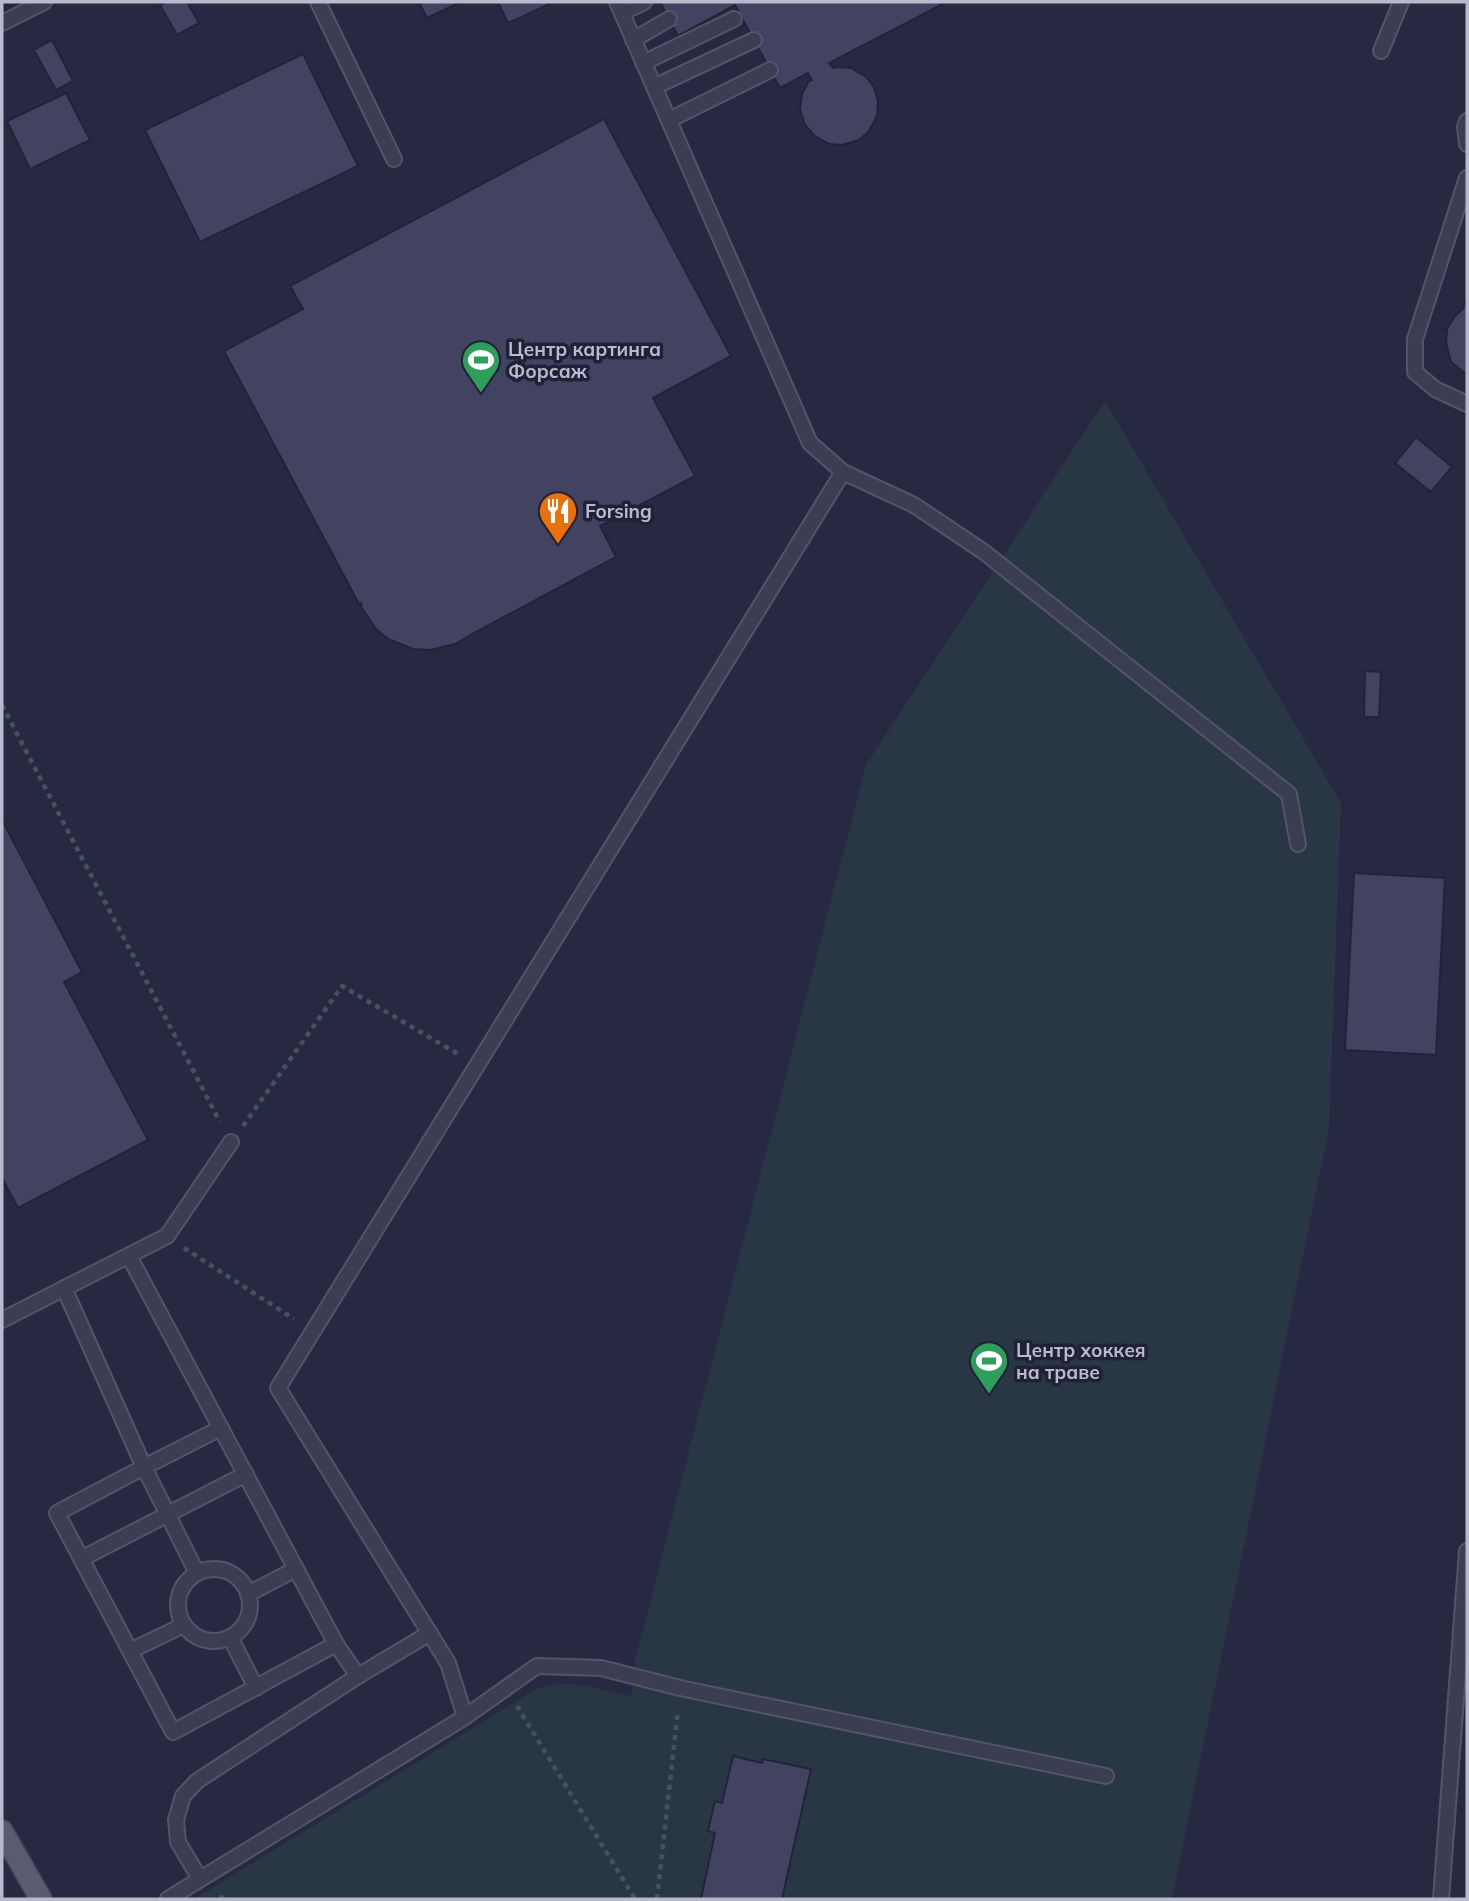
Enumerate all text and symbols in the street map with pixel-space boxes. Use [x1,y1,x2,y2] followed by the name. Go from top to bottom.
[508,337,661,383] place label: Центр картинга Форсаж
[460,339,502,394] sports icon: Центр картинга Форсаж
[537,490,579,545] restaurant icon: Forsing
[585,499,652,523] place label: Forsing
[1016,1338,1146,1384] place label: Центр хоккея на траве
[968,1340,1010,1395] sports icon: Центр хоккея на траве

